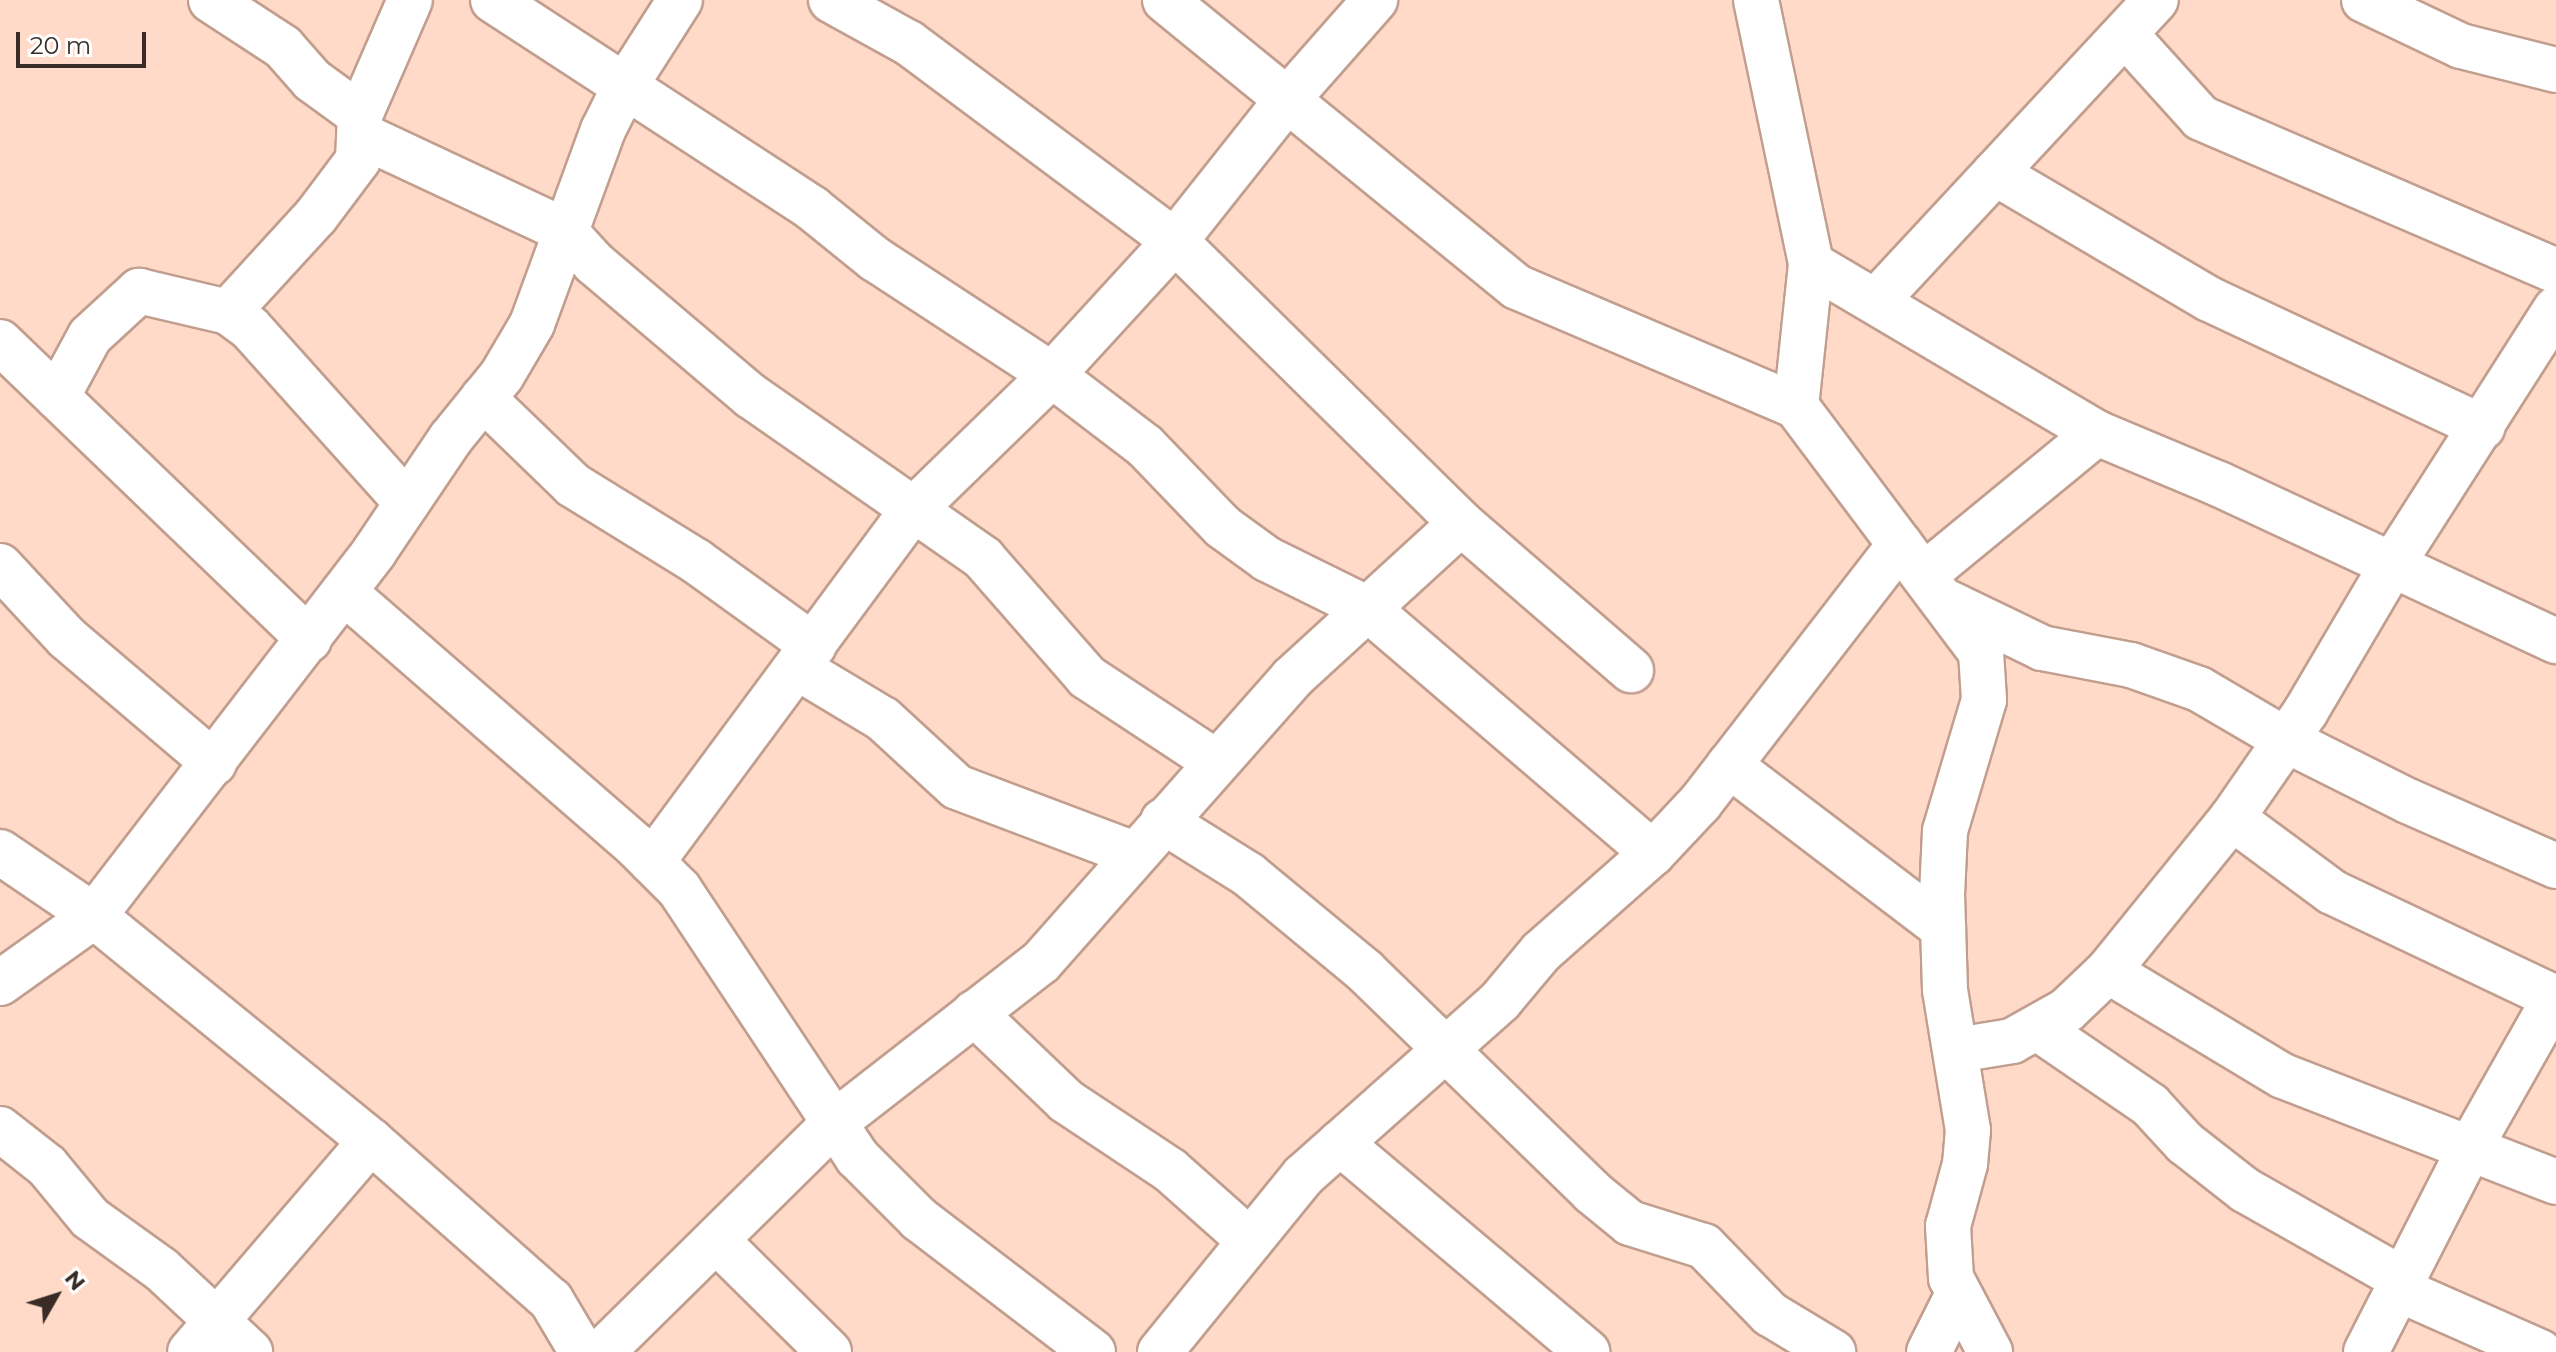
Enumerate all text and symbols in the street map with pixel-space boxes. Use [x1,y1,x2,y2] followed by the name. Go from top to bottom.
[20,16,150,66] scale bar
[30,31,91,60] text: 20 m
[16,1256,96,1336] north arrow
[59,1265,91,1296] text: N

